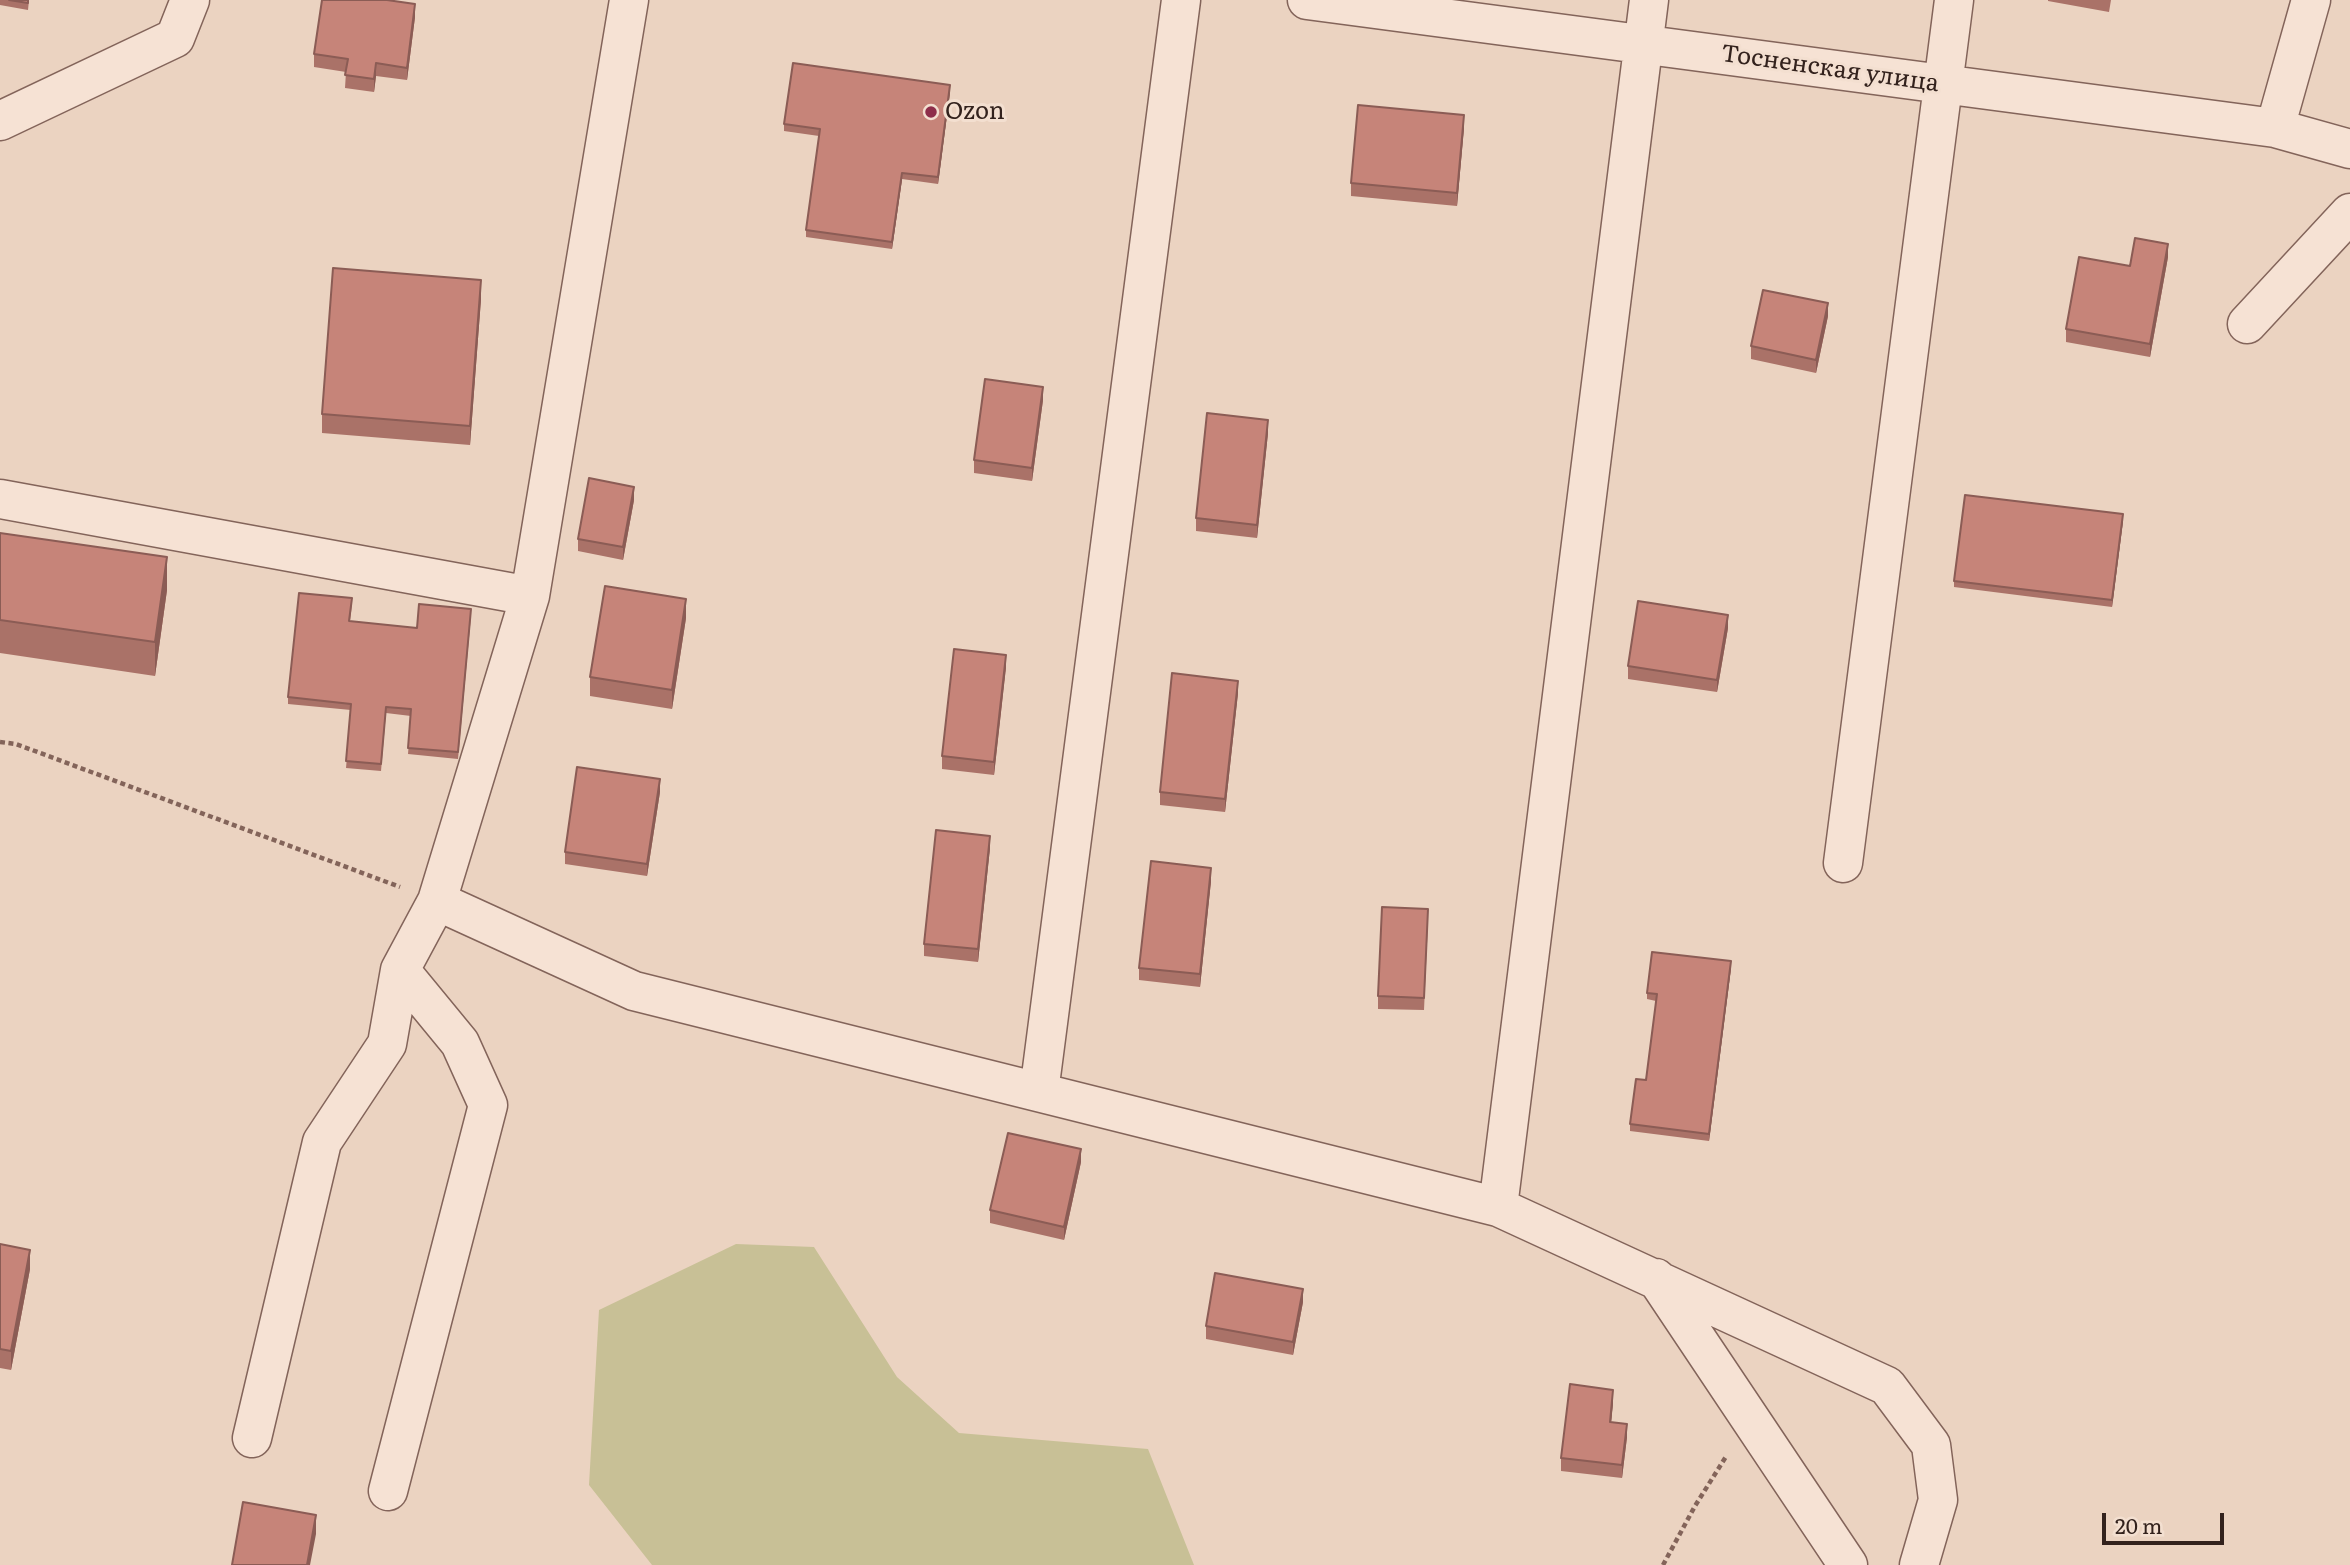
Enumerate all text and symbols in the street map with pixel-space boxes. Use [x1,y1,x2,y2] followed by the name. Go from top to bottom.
[1719,39,1941,99] street label: Тосненская улица
[945,98,1005,126] place label: Ozon
[923,104,939,120] marker: Ozon
[2105,1498,2228,1542] scale bar
[2115,1509,2162,1540] text: 20 m

